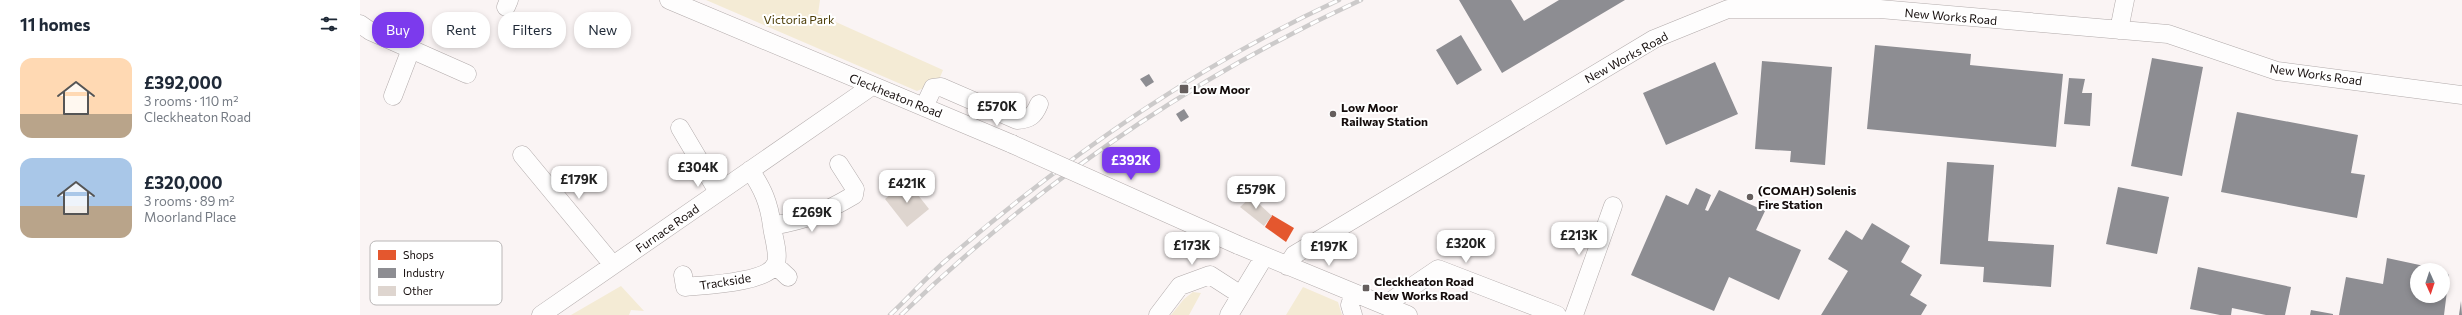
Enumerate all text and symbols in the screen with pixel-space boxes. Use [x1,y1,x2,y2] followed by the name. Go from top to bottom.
[1904,5,1998,27] street label: New Works Road
[372,12,424,48] chip: Buy
[432,12,490,48] chip: Rent
[498,12,566,48] chip: Filters
[574,12,631,48] chip: New
[764,12,835,26] park label: Victoria Park
[318,13,340,35] icon: filters
[20,14,90,35] text: 11 homes
[1582,28,1670,86] street label: New Works Road
[2269,61,2363,87] street label: New Works Road
[848,70,944,120] street label: Cleckheaton Road
[144,72,222,93] text: £392,000
[52,74,100,122] icon: home
[1193,82,1250,96] place label: Low Moor
[1178,83,1190,95] marker: Low Moor
[144,93,238,109] text: 3 rooms · 110 m²
[969,93,1025,127] pin: £570K
[977,98,1017,114] text: £570K
[1341,100,1428,128] place label: Low Moor Railway Station
[144,109,251,125] text: Cleckheaton Road
[1328,109,1338,119] marker: Low Moor Railway Station
[1103,147,1159,181] pin: £392K
[1111,152,1151,168] text: £392K
[670,154,726,188] pin: £304K
[677,159,719,175] text: £304K
[551,166,607,200] pin: £179K
[879,170,935,204] pin: £421K
[560,171,598,187] text: £179K
[144,172,223,193] text: £320,000
[52,174,100,222] icon: home
[888,175,926,191] text: £421K
[1228,176,1284,210] pin: £579K
[1236,181,1276,197] text: £579K
[1758,183,1857,211] place label: (COMAH) Solenis Fire Station
[1745,192,1755,202] marker: (COMAH) Solenis Fire Station
[144,193,235,209] text: 3 rooms · 89 m²
[784,199,840,233] pin: £269K
[633,201,701,255] street label: Furnace Road
[792,204,832,220] text: £269K
[144,209,236,225] text: Moorland Place
[1551,222,1607,256] pin: £213K
[1560,227,1598,243] text: £213K
[1438,230,1494,264] pin: £320K
[1164,232,1220,266] pin: £173K
[1301,233,1357,267] pin: £197K
[1446,235,1486,251] text: £320K
[1173,237,1211,253] text: £173K
[1310,238,1348,254] text: £197K
[370,241,502,305] legend
[403,248,434,261] text: Shops
[2410,263,2450,303] north arrow
[2410,263,2450,303] map controls
[403,266,445,279] text: Industry
[698,270,752,292] street label: Trackside
[1374,274,1474,302] place label: Cleckheaton Road New Works Road
[1361,283,1371,293] marker: Cleckheaton Road New Works Road
[403,284,434,297] text: Other

